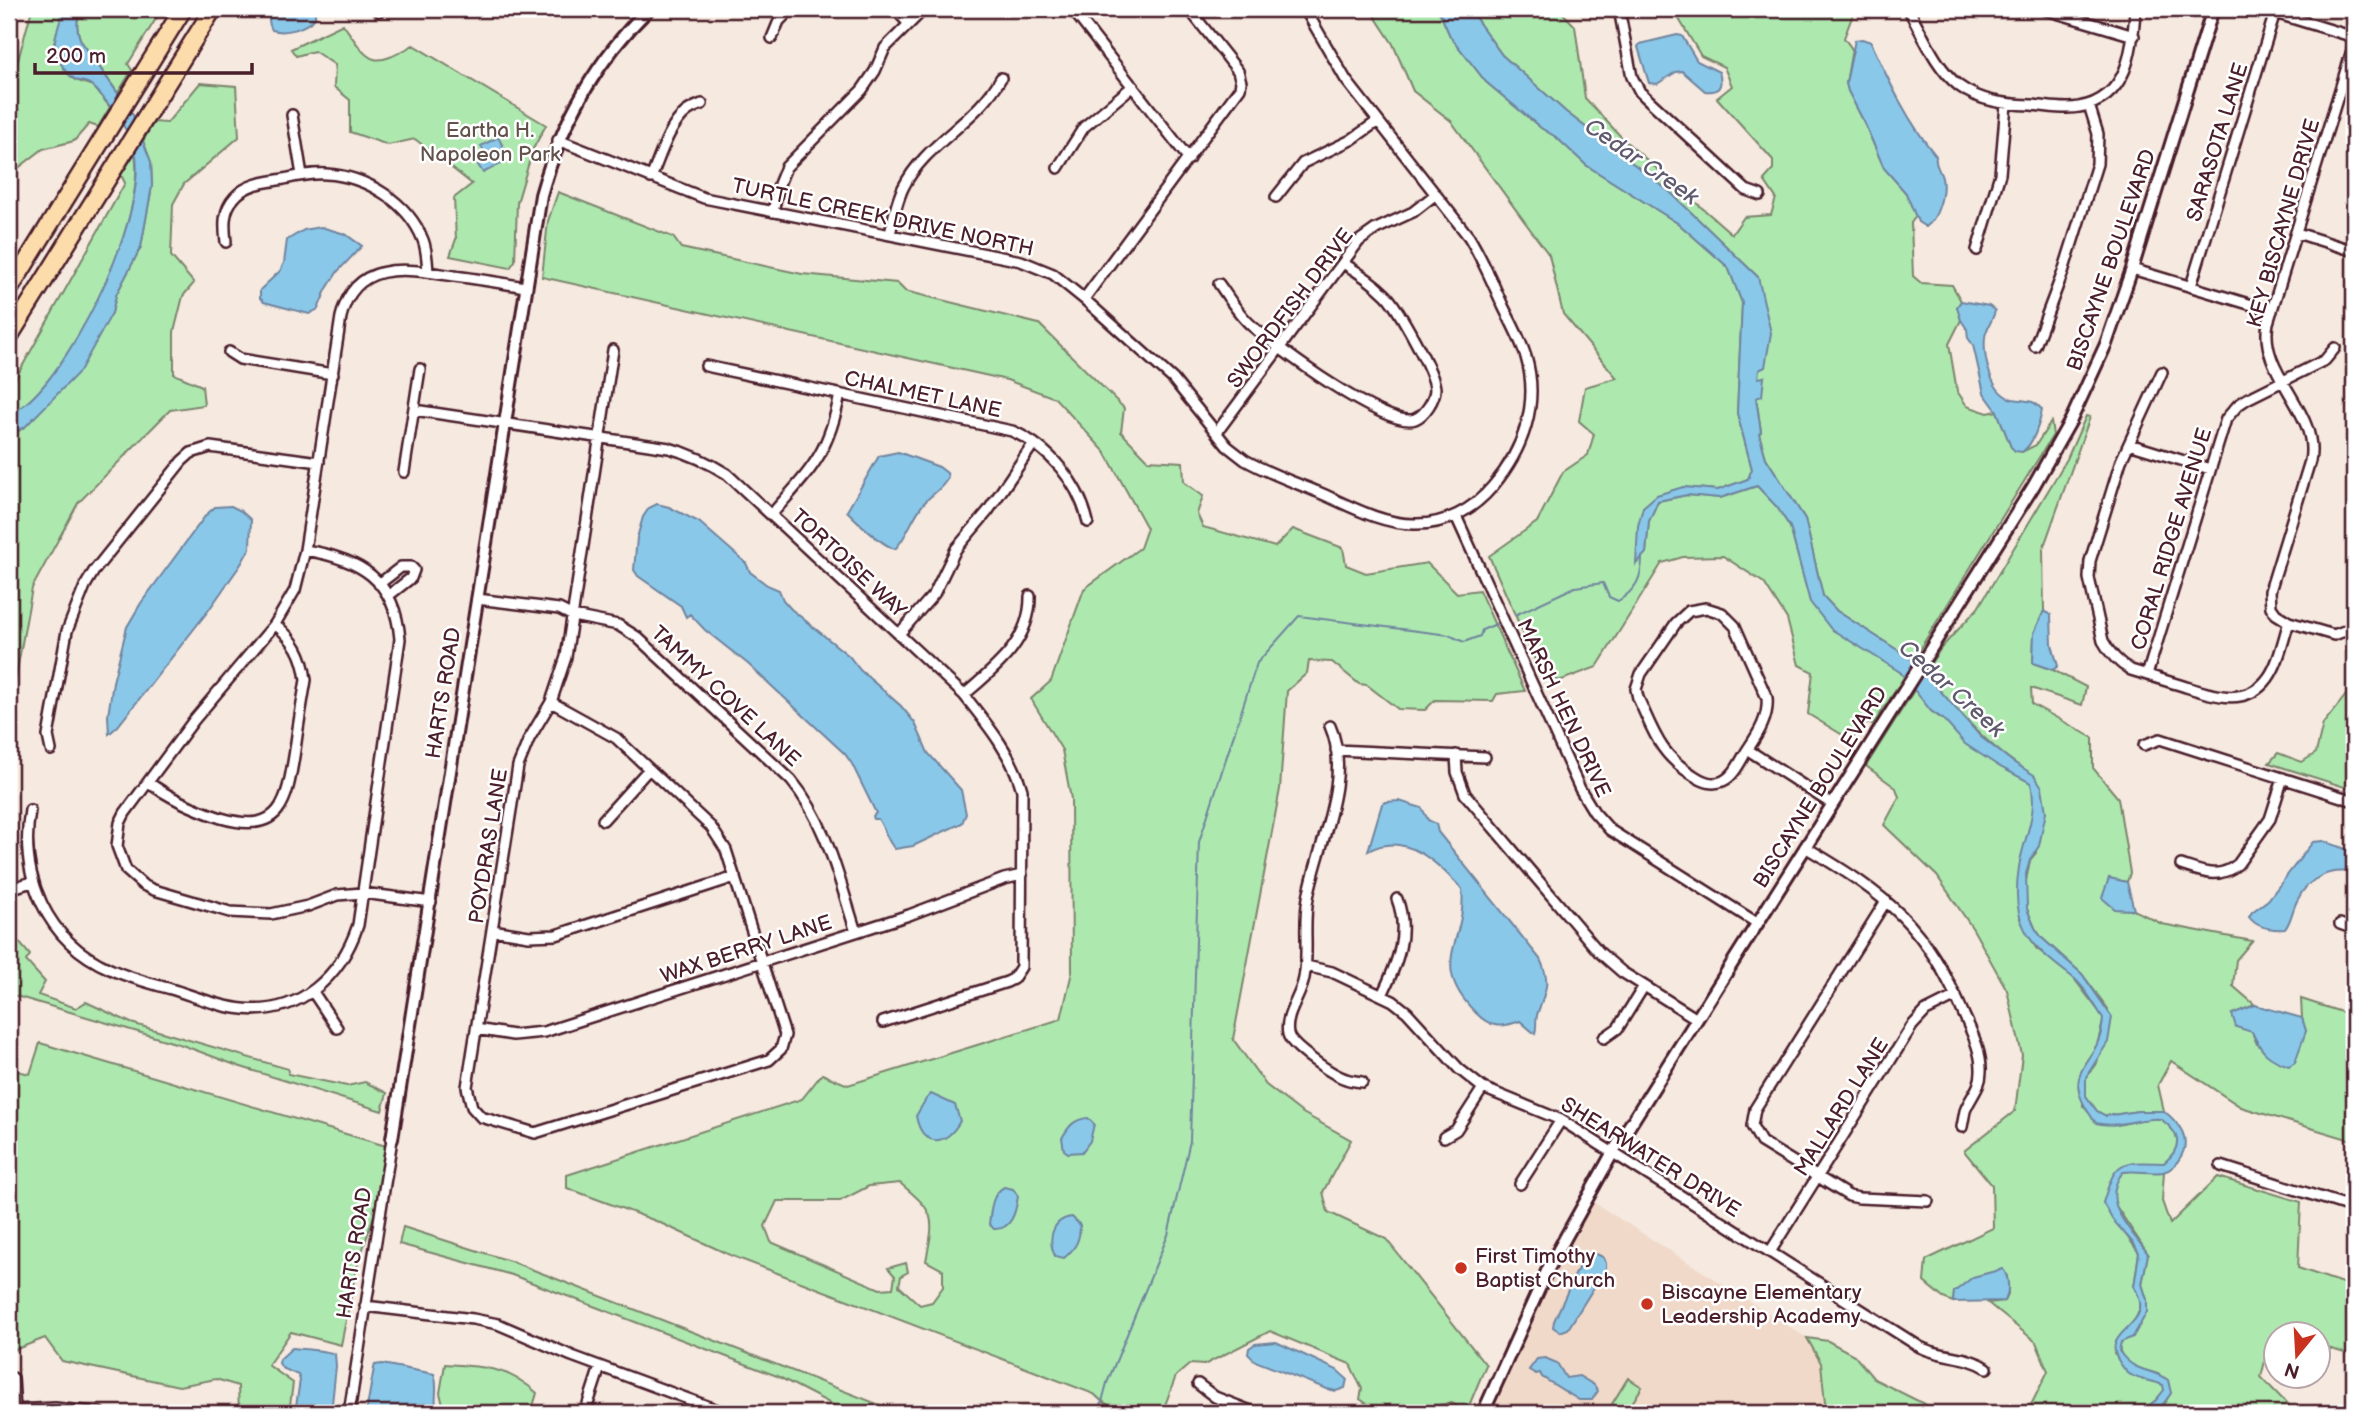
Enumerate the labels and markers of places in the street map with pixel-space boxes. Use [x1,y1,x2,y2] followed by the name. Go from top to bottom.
[1475,1244,1615,1293] place label: First Timothy Baptist Church
[1453,1260,1469,1276] marker: First Timothy Baptist Church
[1661,1280,1862,1329] place label: Biscayne Elementary Leadership Academy
[1639,1296,1655,1312] marker: Biscayne Elementary Leadership Academy

